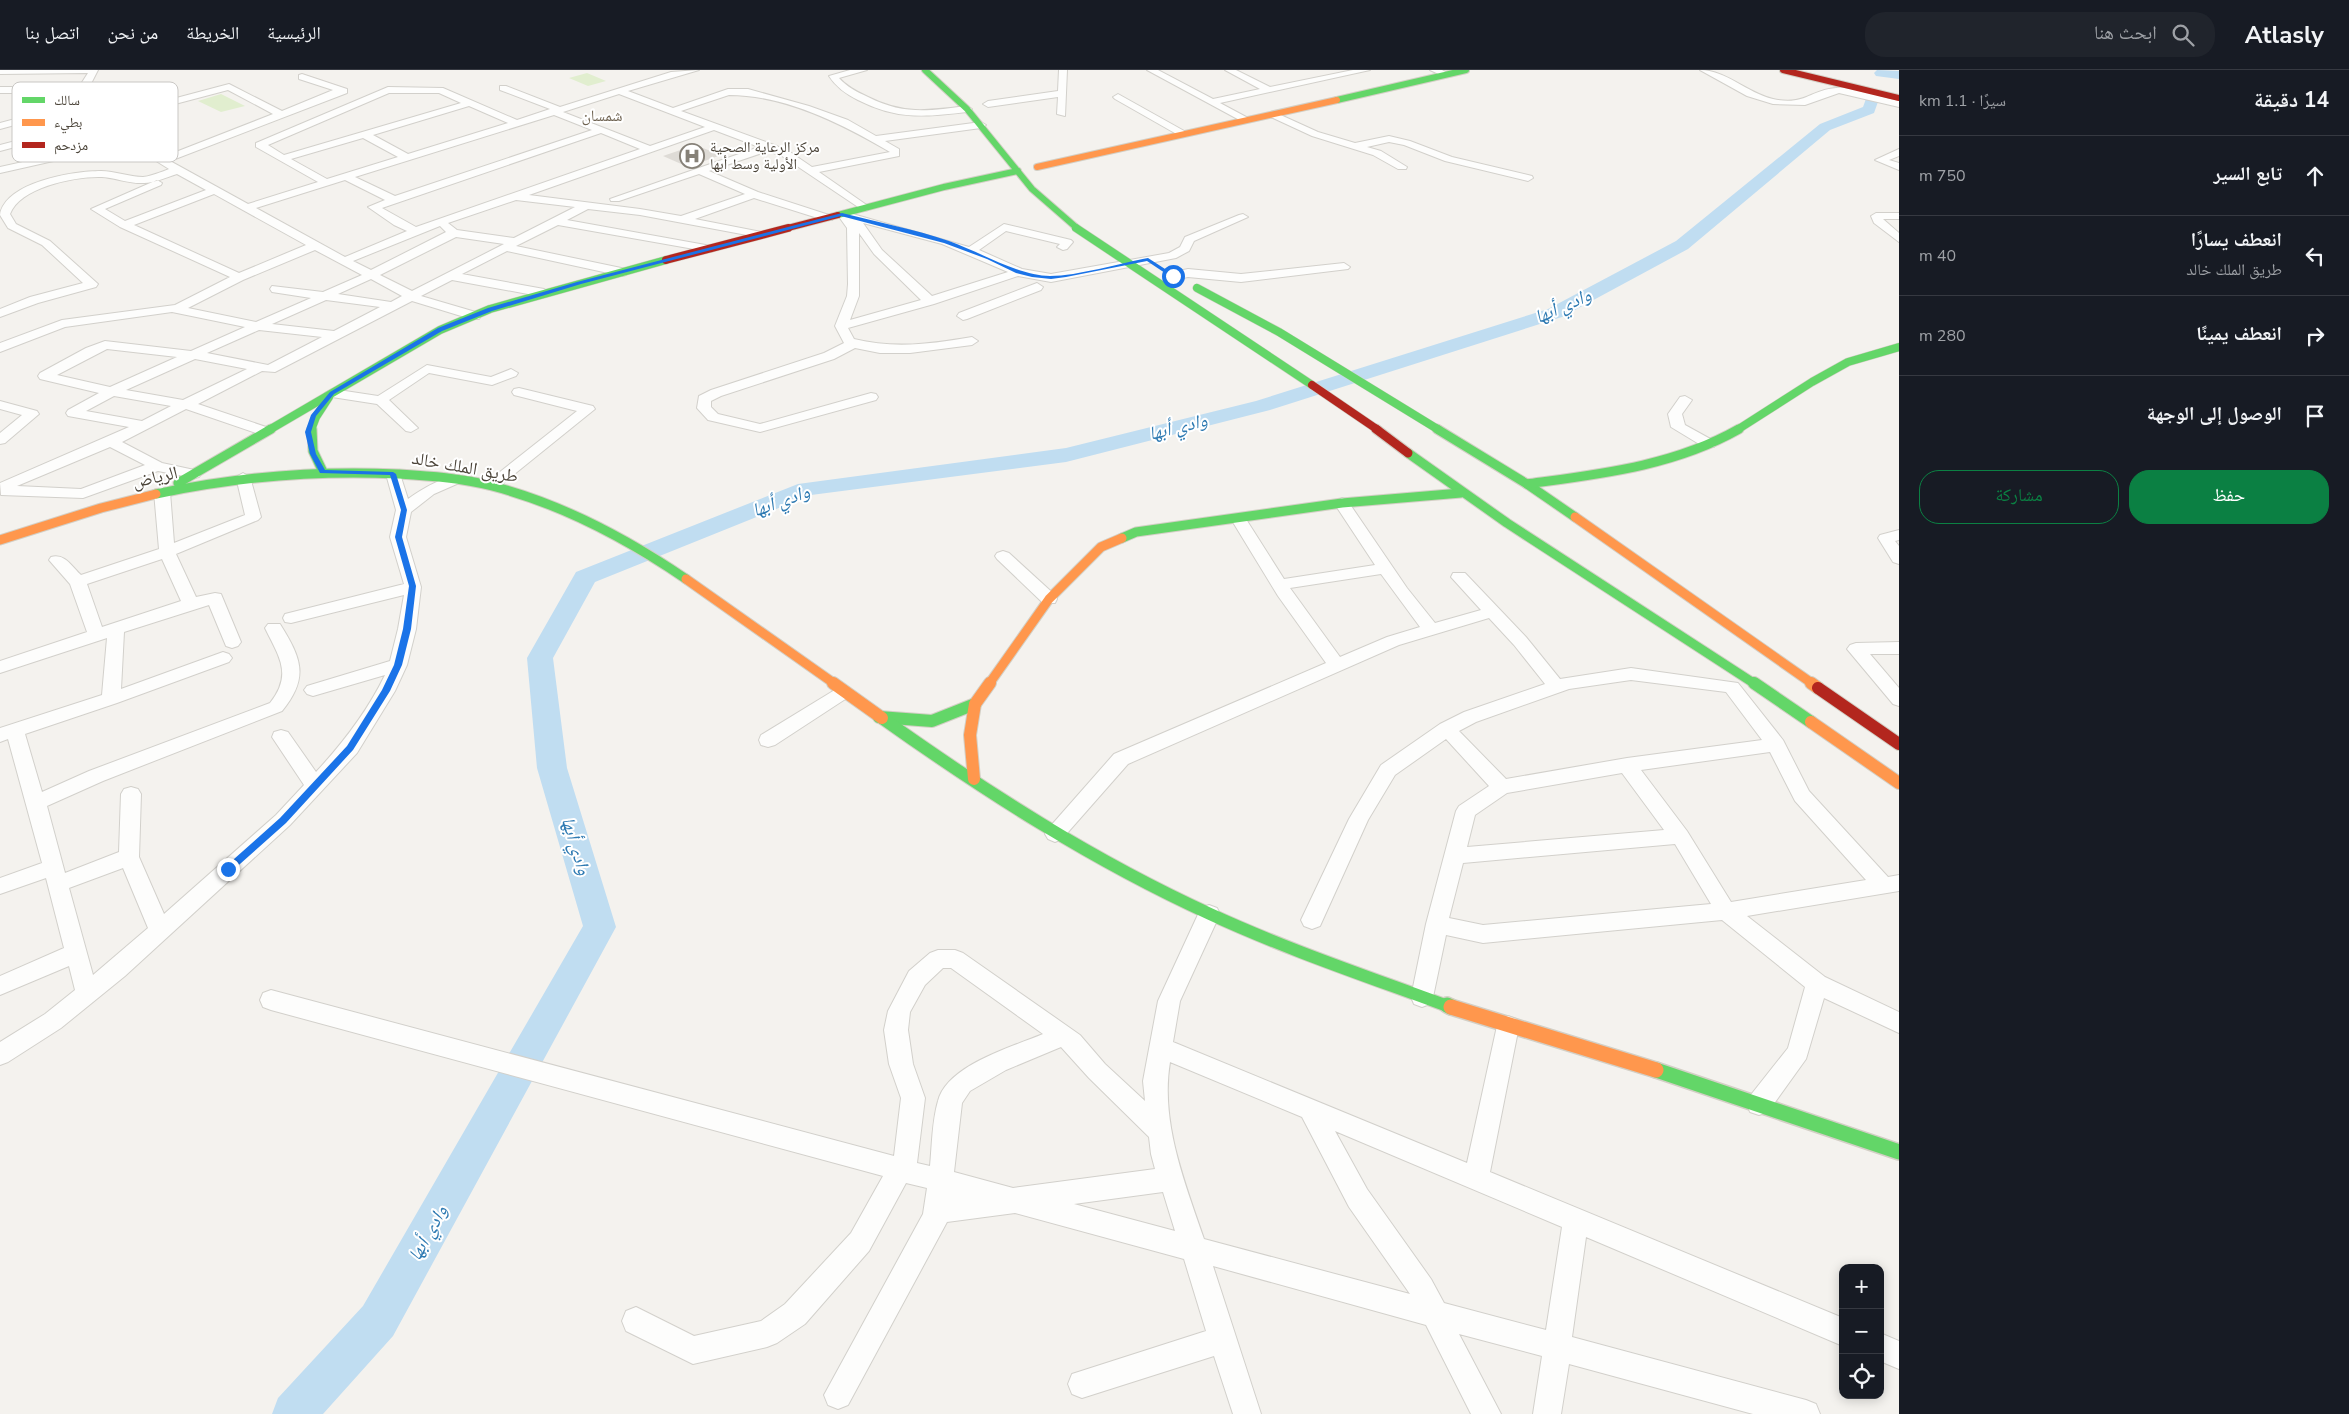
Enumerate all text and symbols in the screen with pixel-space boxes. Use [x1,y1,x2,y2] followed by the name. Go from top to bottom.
[1865,12,2215,57] search box
[2245,19,2324,51] text: Atlasly
[2094,20,2157,46] text: ابحث هنا
[25,21,80,45] text: اتصل بنا
[108,21,158,45] text: من نحن
[186,21,239,45] text: الخريطة
[267,21,321,45] text: الرئيسية
[2169,21,2197,49] icon: search
[12,82,178,162] legend
[2254,86,2329,114] text: 14 دقيقة
[1919,90,2006,112] text: سيرًا · 1.1 km
[54,91,80,110] text: سالك
[581,105,623,127] district label: شمسان
[54,113,83,134] text: بطيء
[54,136,88,155] text: مزدحم
[710,137,820,174] place label: مركز الرعاية الصحية الأولية وسط أبها
[679,143,705,169] hospital icon: مركز الرعاية الصحية الأولية وسط أبها
[2213,161,2282,187] text: تابع السير
[2301,162,2329,190] icon: ahead
[1919,165,1966,187] text: 750 m
[2191,227,2282,253] text: انعطف يسارًا
[2301,242,2329,270] icon: left
[1919,245,1956,267] text: 40 m
[2186,259,2282,281] text: طريق الملك خالد
[1162,265,1185,288] route start
[1530,282,1596,332] water label: وادي أبها
[2196,321,2282,347] text: انعطف يمينًا
[2301,322,2329,350] icon: right
[1919,325,1966,347] text: 280 m
[2147,401,2282,427] text: الوصول إلى الوجهة
[2301,402,2329,430] icon: arrive
[1146,407,1211,449] water label: وادي أبها
[410,446,520,488] street label: طريق الملك خالد
[130,460,180,494] street label: الرياض
[1919,470,2119,524] button: مشاركة
[2129,470,2329,524] button: حفظ
[749,479,814,525] water label: وادي أبها
[553,814,597,879] water label: وادي أبها
[217,858,240,881] route end
[402,1200,455,1266] water label: وادي أبها
[1839,1264,1884,1399] map controls
[1839,1264,1884,1309] button: +
[1839,1309,1884,1354] button: −
[1839,1354,1884,1399] button: locate

